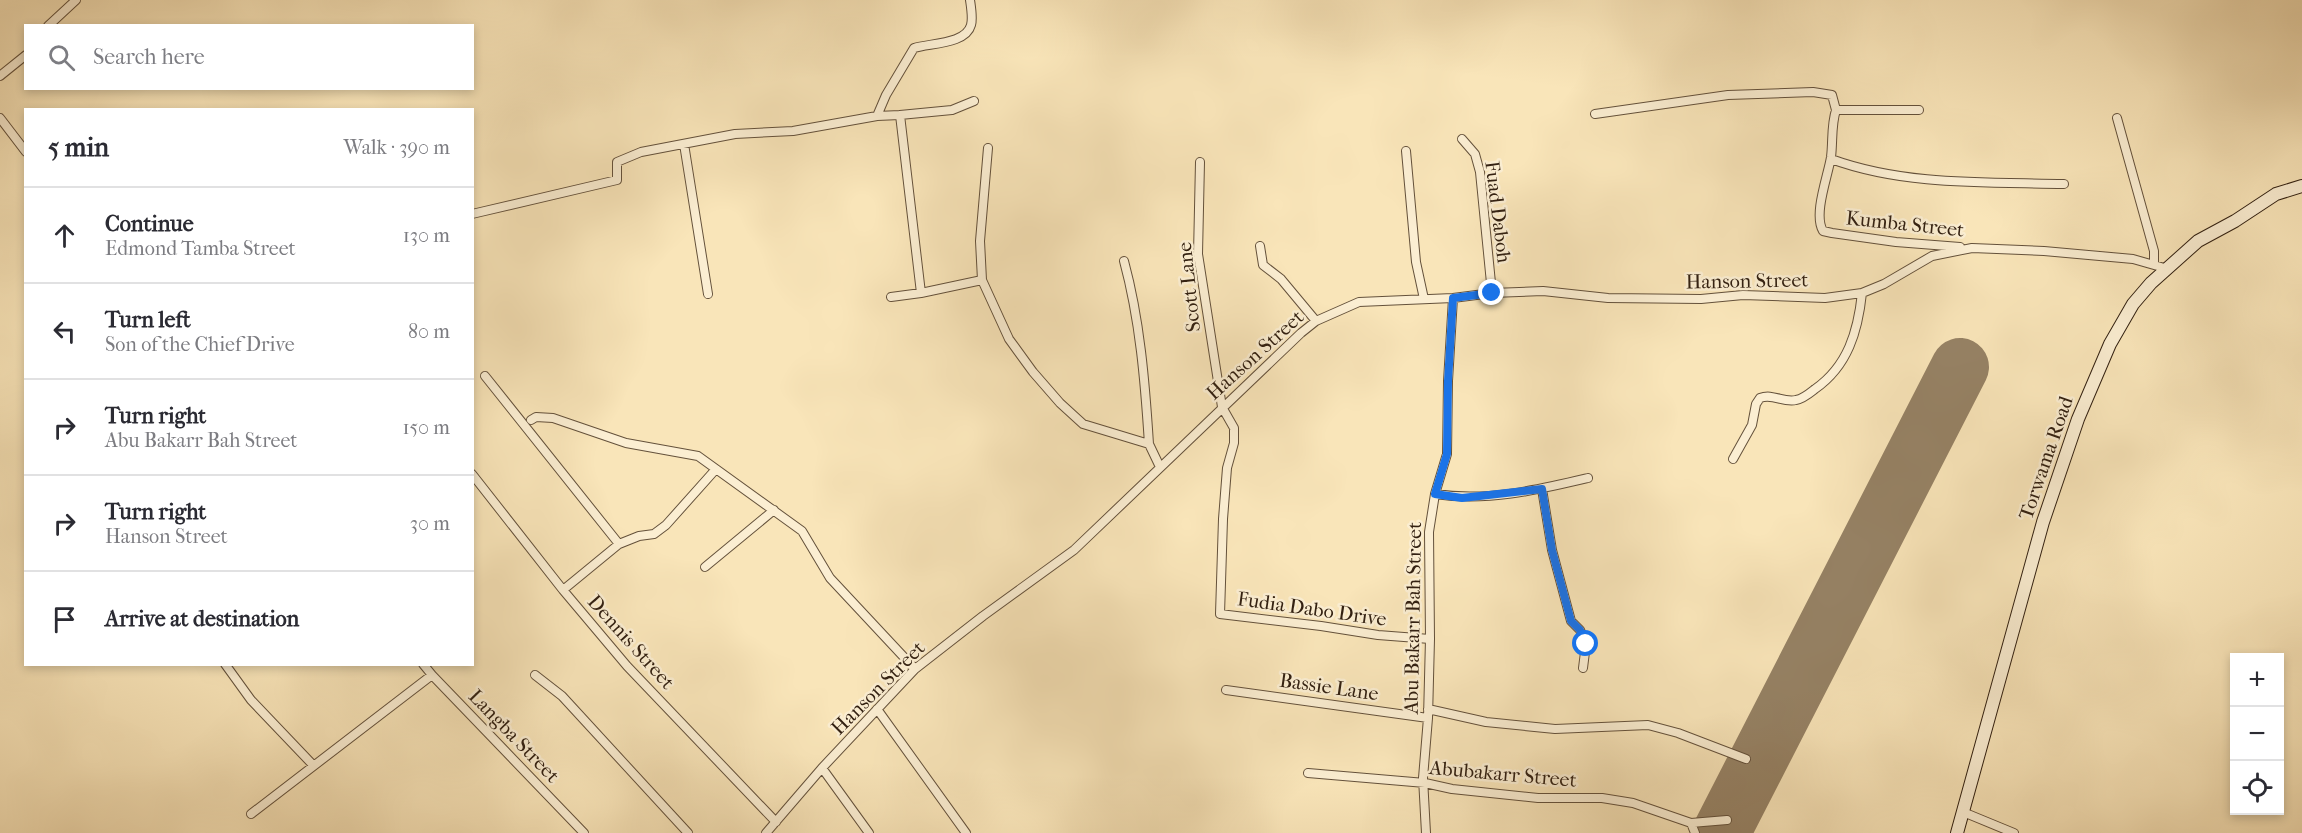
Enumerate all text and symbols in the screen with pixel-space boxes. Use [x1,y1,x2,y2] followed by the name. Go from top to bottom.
[24,24,474,90] search box
[45,41,78,74] icon: search
[93,44,205,70] text: Search here
[48,132,109,163] text: 5 min
[343,136,450,159] text: Walk · 390 m
[1480,160,1516,265] street label: Fuad Daboh
[1845,206,1965,242] street label: Kumba Street
[105,211,194,237] text: Continue
[48,219,81,252] icon: ahead
[403,224,450,247] text: 130 m
[105,237,296,260] text: Edmond Tamba Street
[1173,241,1205,333] street label: Scott Lane
[1685,268,1809,294] street label: Hanson Street
[1478,279,1504,305] route end
[1202,305,1308,405] street label: Hanson Street
[105,307,191,333] text: Turn left
[48,315,81,348] icon: left
[408,320,450,343] text: 80 m
[105,333,295,356] text: Son of the Chief Drive
[2014,392,2078,523] street label: Torwama Road
[105,403,206,429] text: Turn right
[48,411,81,444] icon: right
[402,416,450,439] text: 150 m
[105,429,298,452] text: Abu Bakarr Bah Street
[105,499,206,525] text: Turn right
[48,507,81,540] icon: right
[410,512,450,535] text: 30 m
[1400,522,1426,715] street label: Abu Bakarr Bah Street
[105,525,228,548] text: Hanson Street
[1236,587,1388,631] street label: Fudia Dabo Drive
[583,590,679,694] street label: Dennis Street
[48,603,81,636] icon: arrive
[105,606,299,632] text: Arrive at destination
[1572,630,1598,656] route start
[826,636,930,740] street label: Hanson Street
[2230,653,2284,815] map controls
[2230,653,2284,707] button: +
[1278,669,1380,705] street label: Bassie Lane
[464,685,564,787] street label: Langba Street
[2230,707,2284,761] button: −
[1427,756,1578,792] street label: Abubakarr Street
[2230,761,2284,815] button: locate

